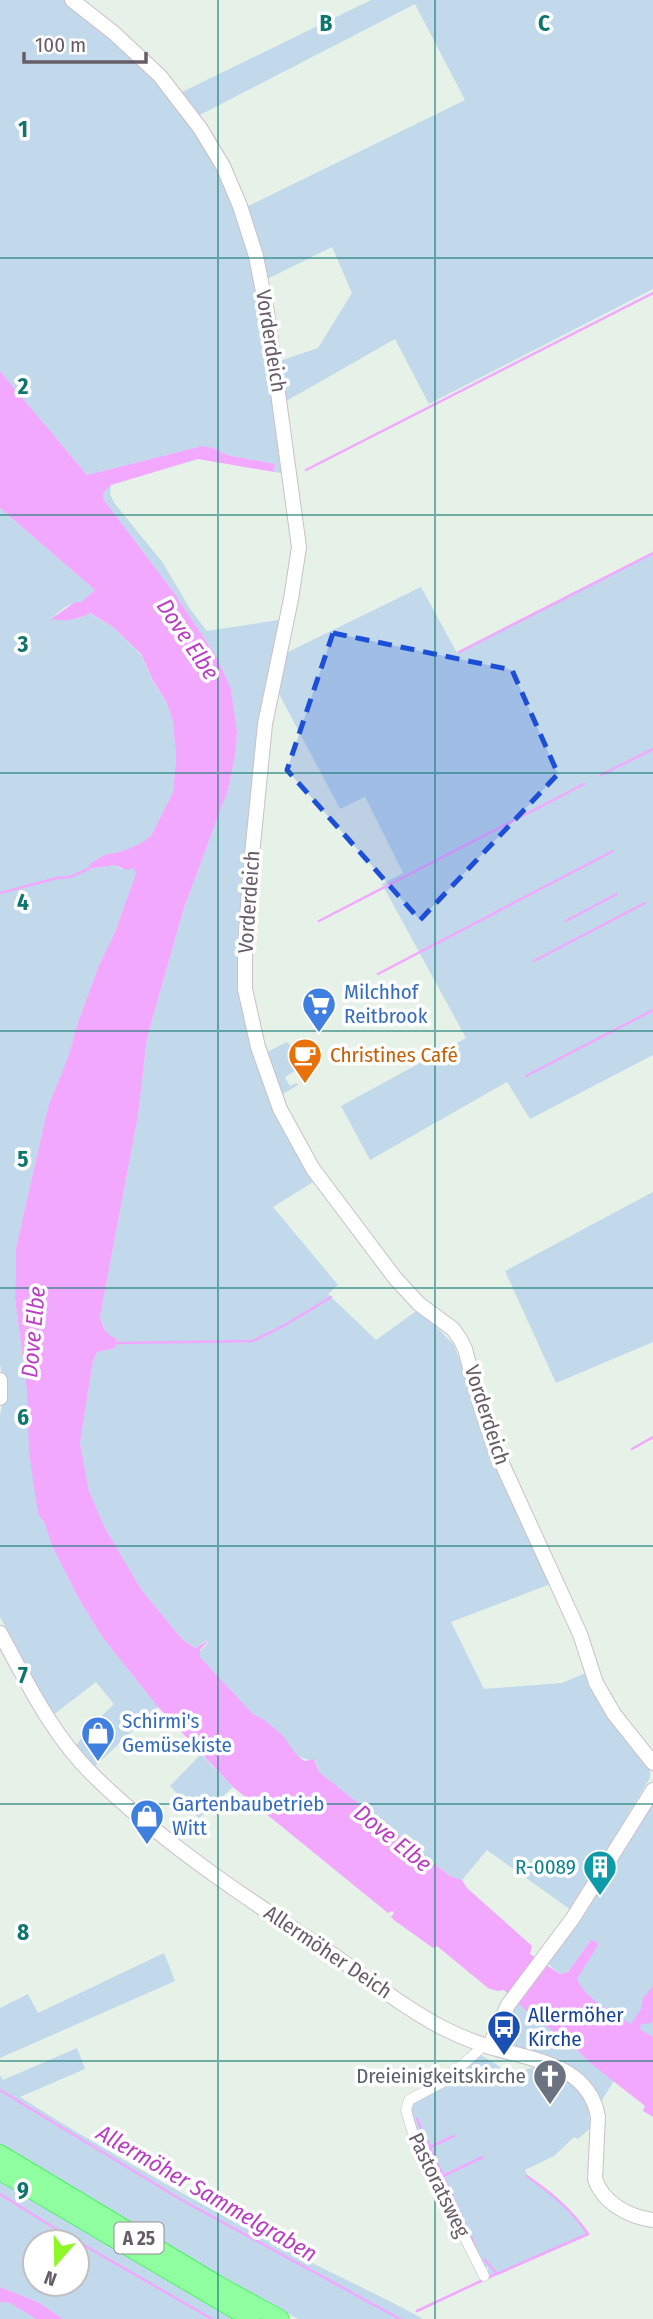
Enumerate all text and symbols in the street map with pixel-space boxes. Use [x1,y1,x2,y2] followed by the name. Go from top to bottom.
[320,9,333,37] text: B
[538,9,550,37] text: C
[24,21,147,65] scale bar
[35,32,86,58] text: 100 m
[18,115,28,143] text: 1
[250,288,292,394] street label: Vorderdeich
[17,372,29,400] text: 2
[151,593,225,685] water label: Dove Elbe
[17,630,29,658] text: 3
[232,850,266,954] street label: Vorderdeich
[17,888,29,916] text: 4
[344,979,428,1029] place label: Milchhof Reitbrook
[300,985,338,1034] supermarket icon: Milchhof Reitbrook
[286,1036,324,1085] cafe icon: Christines Café
[330,1042,458,1068] place label: Christines Café
[17,1145,29,1173] text: 5
[15,1285,51,1379] water label: Dove Elbe
[459,1362,515,1468] street label: Vorderdeich
[17,1403,29,1431] text: 6
[18,1661,28,1689] text: 7
[122,1708,232,1758] place label: Schirmi's Gemüsekiste
[79,1714,117,1763] shop icon: Schirmi's Gemüsekiste
[172,1791,324,1841] place label: Gartenbaubetrieb Witt
[128,1797,166,1846] shop icon: Gartenbaubetrieb Witt
[349,1798,437,1878] water label: Dove Elbe
[581,1848,619,1897] building icon: R-0089
[515,1854,576,1880] place label: R-0089
[259,1900,397,2004] street label: Allermöher Deich
[17,1918,29,1946] text: 8
[528,2002,624,2052] place label: Allermöher Kirche
[485,2008,523,2057] bus stop icon: Allermöher Kirche
[531,2057,569,2106] church icon: Dreieinigkeitskirche
[356,2063,526,2089] place label: Dreieinigkeitskirche
[91,2118,322,2268] water label: Allermöher Sammelgraben
[402,2128,476,2242] street label: Pastoratsweg
[17,2176,29,2204] text: 9
[114,2222,164,2254] road number: A 25
[21,2228,91,2298] north arrow
[41,2266,60,2291] text: N

